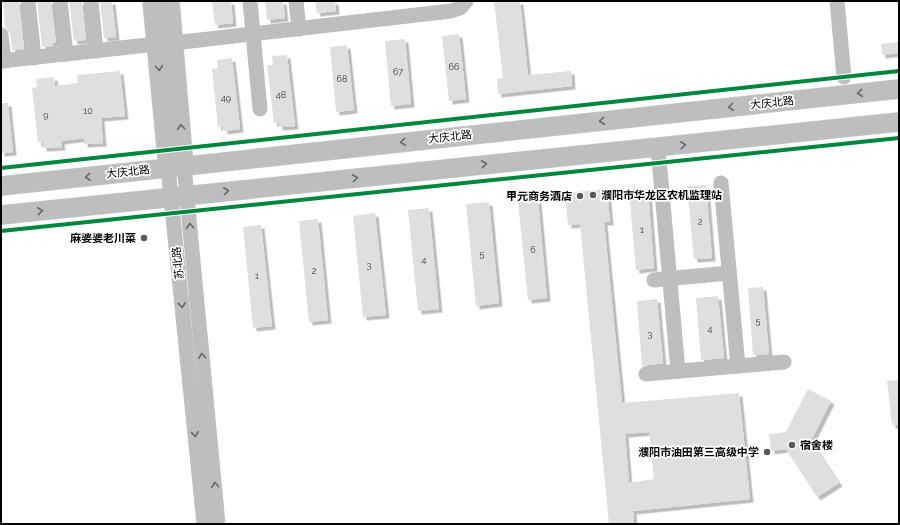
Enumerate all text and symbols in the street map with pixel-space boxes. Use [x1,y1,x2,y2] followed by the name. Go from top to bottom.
[449,62,460,72] house number: 66
[154,65,163,71] one-way arrow
[393,67,403,77] house number: 67
[337,74,347,84] house number: 68
[857,89,863,98] one-way arrow
[276,90,286,100] house number: 48
[221,93,231,103] house number: 49
[749,94,795,112] street label: 大庆北路
[728,103,734,112] one-way arrow
[83,106,93,116] house number: 10
[43,110,49,120] house number: 9
[599,116,605,125] one-way arrow
[177,124,186,130] one-way arrow
[427,128,473,146] street label: 大庆北路
[400,138,406,147] one-way arrow
[680,141,686,150] one-way arrow
[481,160,487,169] one-way arrow
[105,163,151,181] street label: 大庆北路
[85,172,91,181] one-way arrow
[352,173,358,182] one-way arrow
[222,187,229,196] one-way arrow
[601,189,722,202] place label: 濮阳市华龙区农机监理站
[506,190,572,203] place label: 甲元商务酒店
[588,190,598,200] marker: 濮阳市华龙区农机监理站
[575,191,585,201] marker: 甲元商务酒店
[37,207,43,216] one-way arrow
[698,217,703,227] house number: 2
[185,223,194,229] one-way arrow
[640,225,644,235] house number: 1
[70,232,136,245] place label: 麻婆婆老川菜
[139,233,149,243] marker: 麻婆婆老川菜
[530,245,536,255] house number: 6
[170,246,186,280] street label: 苏北路
[480,249,485,259] house number: 5
[422,255,427,265] house number: 4
[367,260,372,270] house number: 3
[312,266,317,276] house number: 2
[255,271,259,281] house number: 1
[177,302,186,308] one-way arrow
[756,316,761,326] house number: 5
[708,324,713,334] house number: 4
[648,329,653,339] house number: 3
[198,353,207,359] one-way arrow
[190,431,199,437] one-way arrow
[800,439,833,452] place label: 宿舍楼
[787,440,797,450] marker: 宿舍楼
[638,446,759,459] place label: 濮阳市油田第三高级中学
[762,447,772,457] marker: 濮阳市油田第三高级中学
[210,482,219,488] one-way arrow

